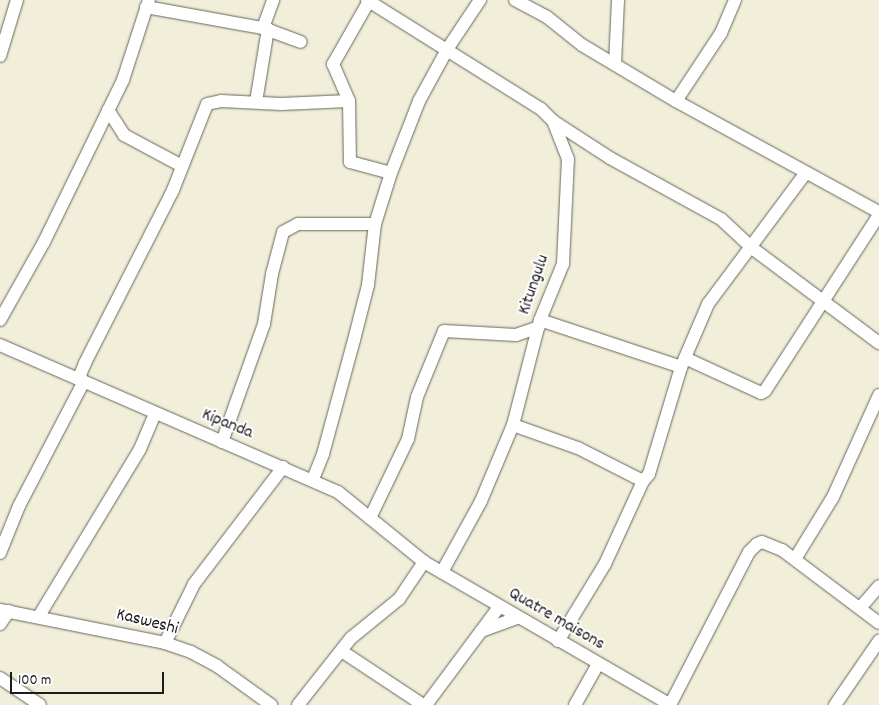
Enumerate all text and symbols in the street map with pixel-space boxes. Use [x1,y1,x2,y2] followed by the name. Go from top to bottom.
[515,252,555,318] street label: Kitungulu
[198,405,256,445] street label: Kipanda
[504,584,608,656] street label: Quatre maisons
[114,605,180,641] street label: Kasweshi
[12,662,166,694] scale bar
[18,670,51,692] text: 100 m

